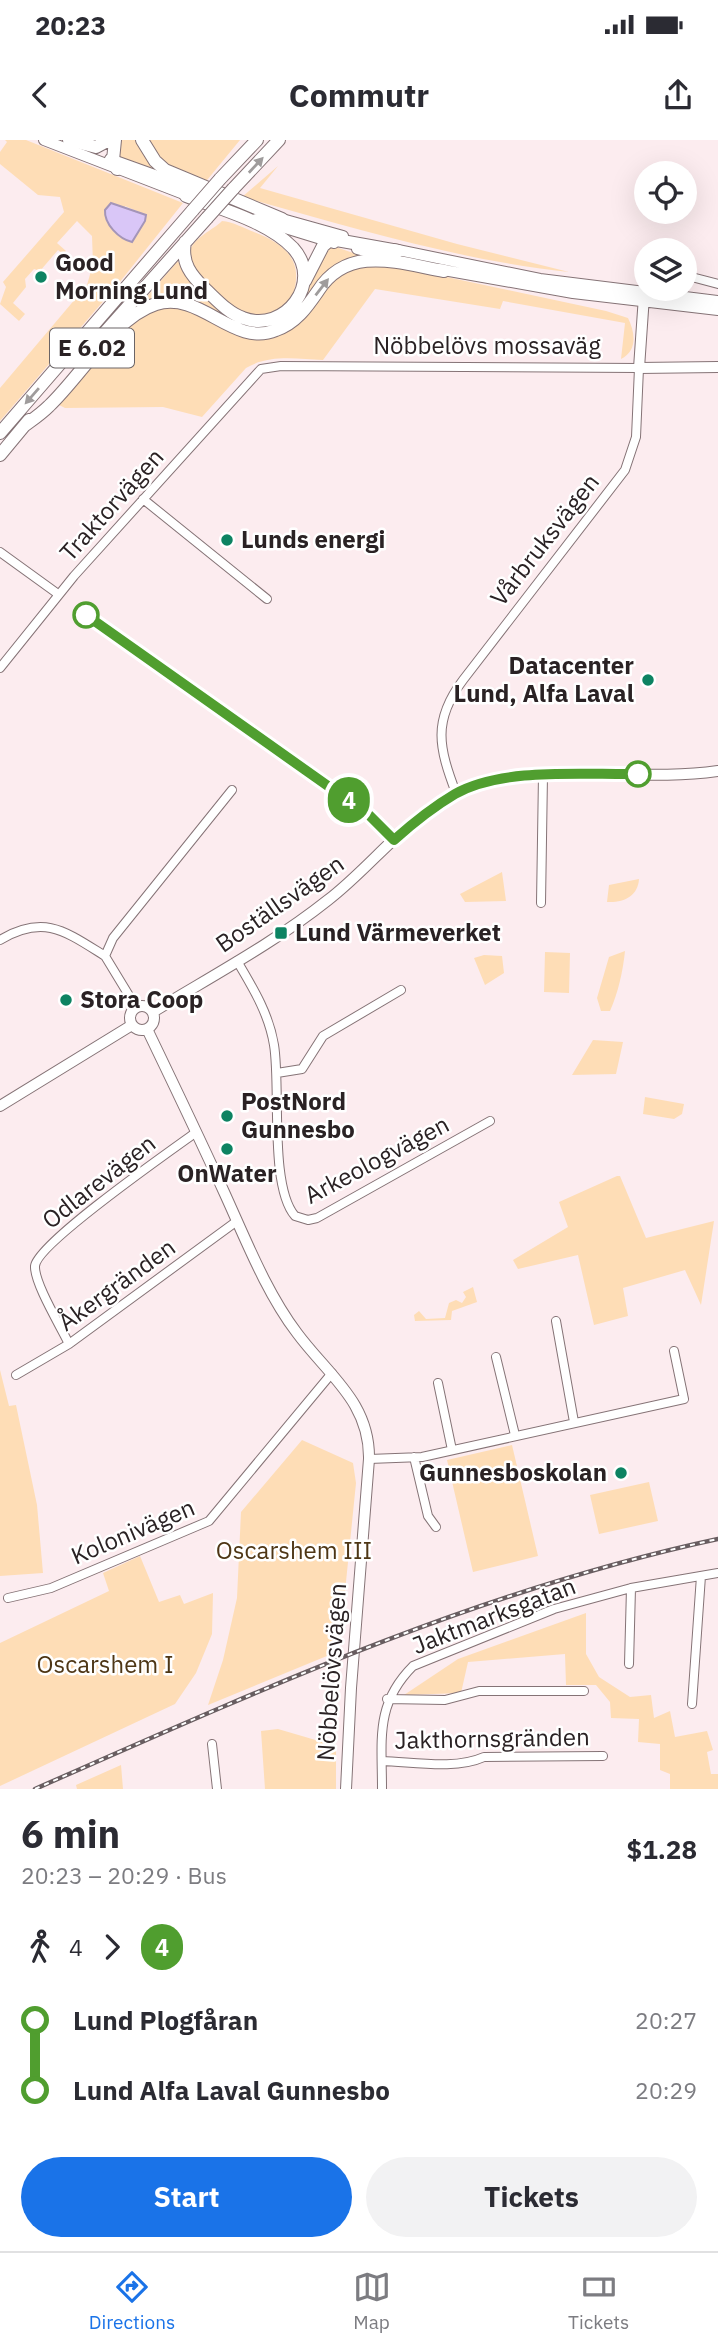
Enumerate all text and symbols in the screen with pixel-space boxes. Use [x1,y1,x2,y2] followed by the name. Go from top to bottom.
[35,8,106,42] text: 20:23
[289,74,429,116] text: Commutr
[21,76,59,114] icon: back
[659,76,697,114] icon: share
[248,157,264,174] one-way arrow
[634,161,697,301] map controls
[634,161,697,224] button: locate
[634,238,697,301] button: layers
[55,246,208,306] place label: Good Morning Lund
[33,269,49,285] marker: Good Morning Lund
[314,278,329,296] one-way arrow
[50,328,134,368] road number: E 6.02
[373,329,601,361] street label: Nöbbelövs mossaväg
[25,388,40,405] one-way arrow
[52,441,170,567] street label: Traktorvägen
[483,467,606,612] street label: Vårbruksvägen
[241,523,385,555] place label: Lunds energi
[219,532,235,548] marker: Lunds energi
[73,602,99,628] unlabelled marker
[454,649,634,709] place label: Datacenter Lund, Alfa Laval
[640,672,656,688] marker: Datacenter Lund, Alfa Laval
[625,761,651,787] unlabelled marker
[326,777,372,823] line badge: 4
[342,784,356,816] text: 4
[209,847,350,959] street label: Boställsvägen
[295,916,501,948] place label: Lund Värmeverket
[273,925,289,941] marker: Lund Värmeverket
[80,983,203,1015] place label: Stora Coop
[58,992,74,1008] marker: Stora Coop
[241,1085,355,1145] place label: PostNord Gunnesbo
[219,1108,235,1124] marker: PostNord Gunnesbo
[299,1108,454,1211] street label: Arkeologvägen
[35,1127,162,1236] street label: Odlarevägen
[219,1141,235,1157] marker: OnWater
[177,1157,277,1189] place label: OnWater
[51,1231,181,1338] street label: Åkergränden
[419,1456,607,1488] place label: Gunnesboskolan
[613,1465,629,1481] marker: Gunnesboskolan
[66,1491,199,1571] street label: Kolonivägen
[216,1534,372,1566] park label: Oscarshem III
[407,1569,580,1661] street label: Jaktmarksgatan
[309,1582,353,1762] street label: Nöbbelövsvägen
[36,1648,174,1680] park label: Oscarshem I
[394,1720,590,1756] street label: Jakthornsgränden
[21,1809,120,1858] text: 6 min
[627,1832,697,1866] text: $1.28
[21,1860,227,1890] text: 20:23 – 20:29 · Bus
[21,1928,59,1966] icon: walk
[93,1928,131,1966] icon: forward
[155,1931,169,1963] text: 4
[69,1932,83,1962] text: 4
[73,2003,258,2037] text: Lund Plogfåran
[635,2005,697,2035] text: 20:27
[73,2073,390,2107] text: Lund Alfa Laval Gunnesbo
[635,2075,697,2105] text: 20:29
[21,2157,352,2237] button: Start
[366,2157,697,2237] button: Tickets
[89,2268,175,2334] tab: Directions
[353,2268,391,2334] tab: Map
[568,2268,629,2334] tab: Tickets

